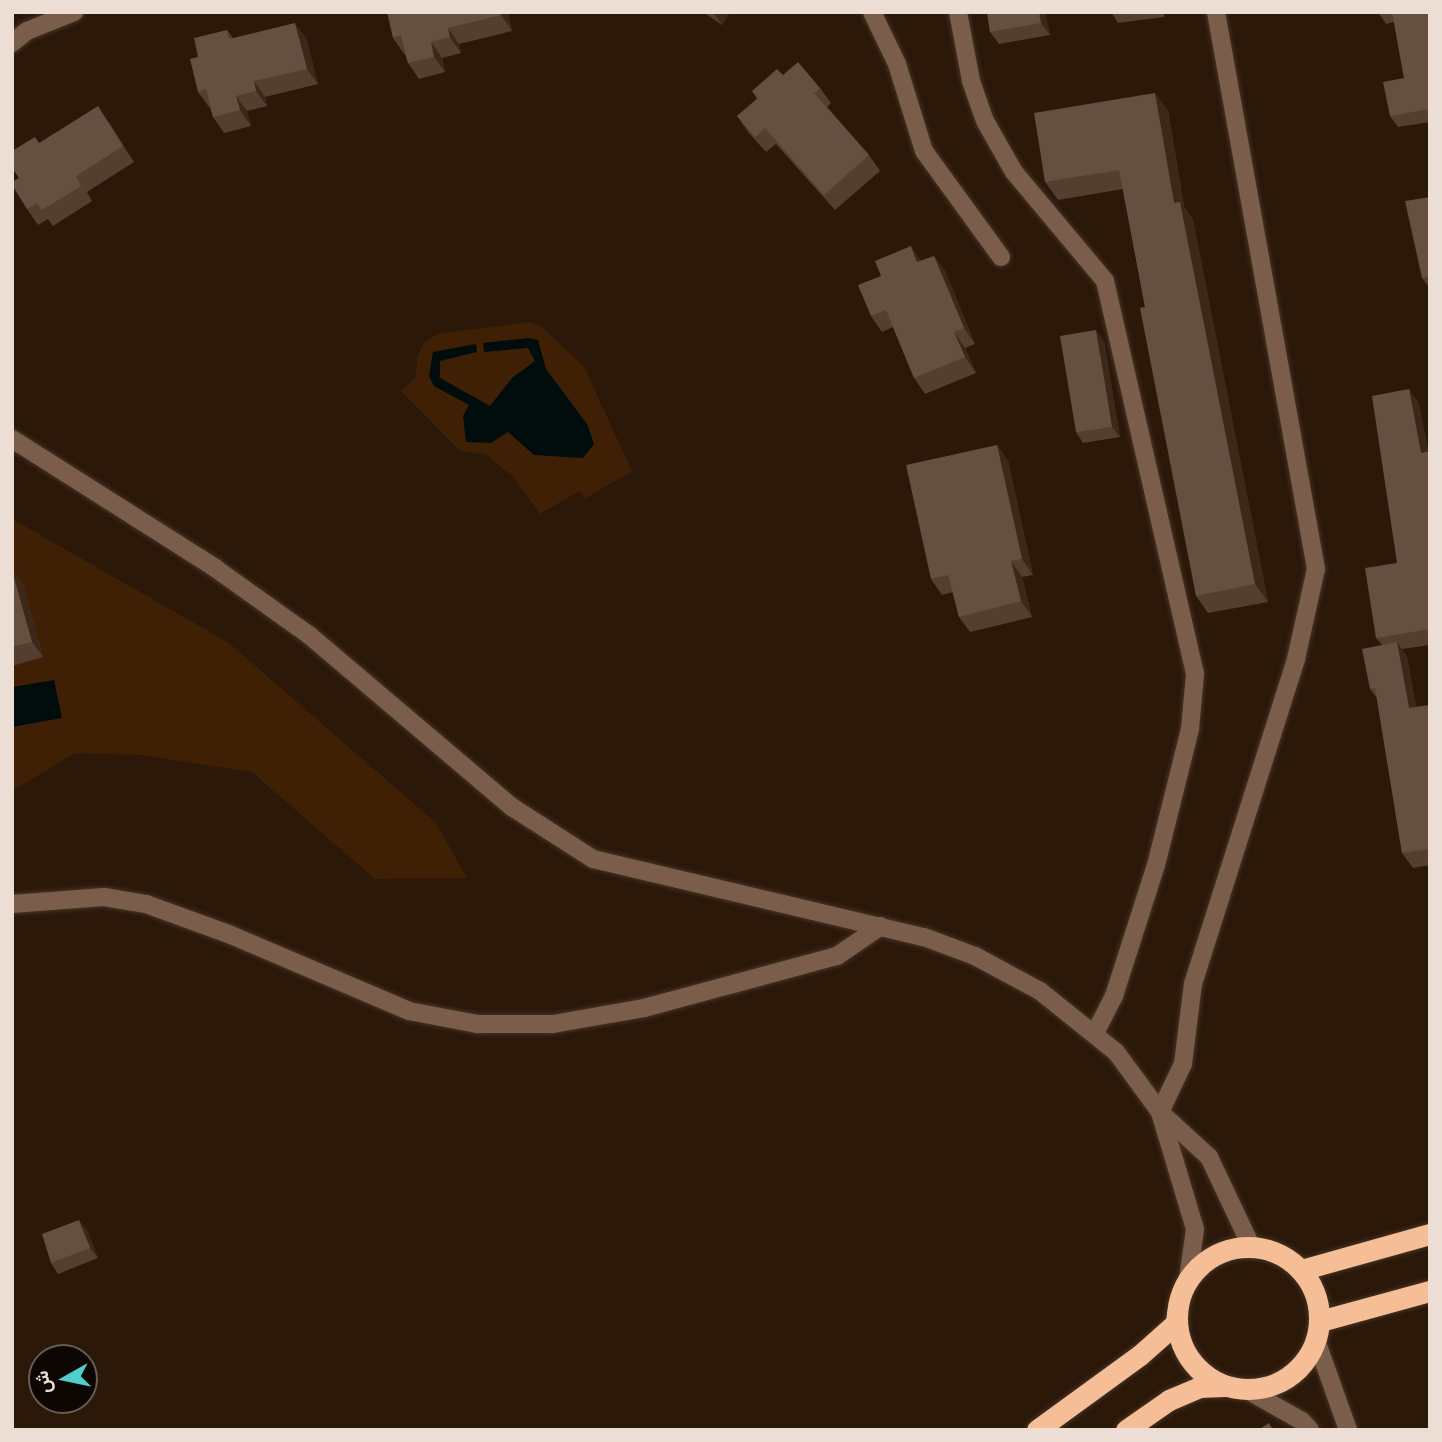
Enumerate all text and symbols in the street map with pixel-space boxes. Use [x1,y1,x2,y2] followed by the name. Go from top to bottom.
[28,1344,98,1414] north arrow
[28,1369,60,1396] text: ش

